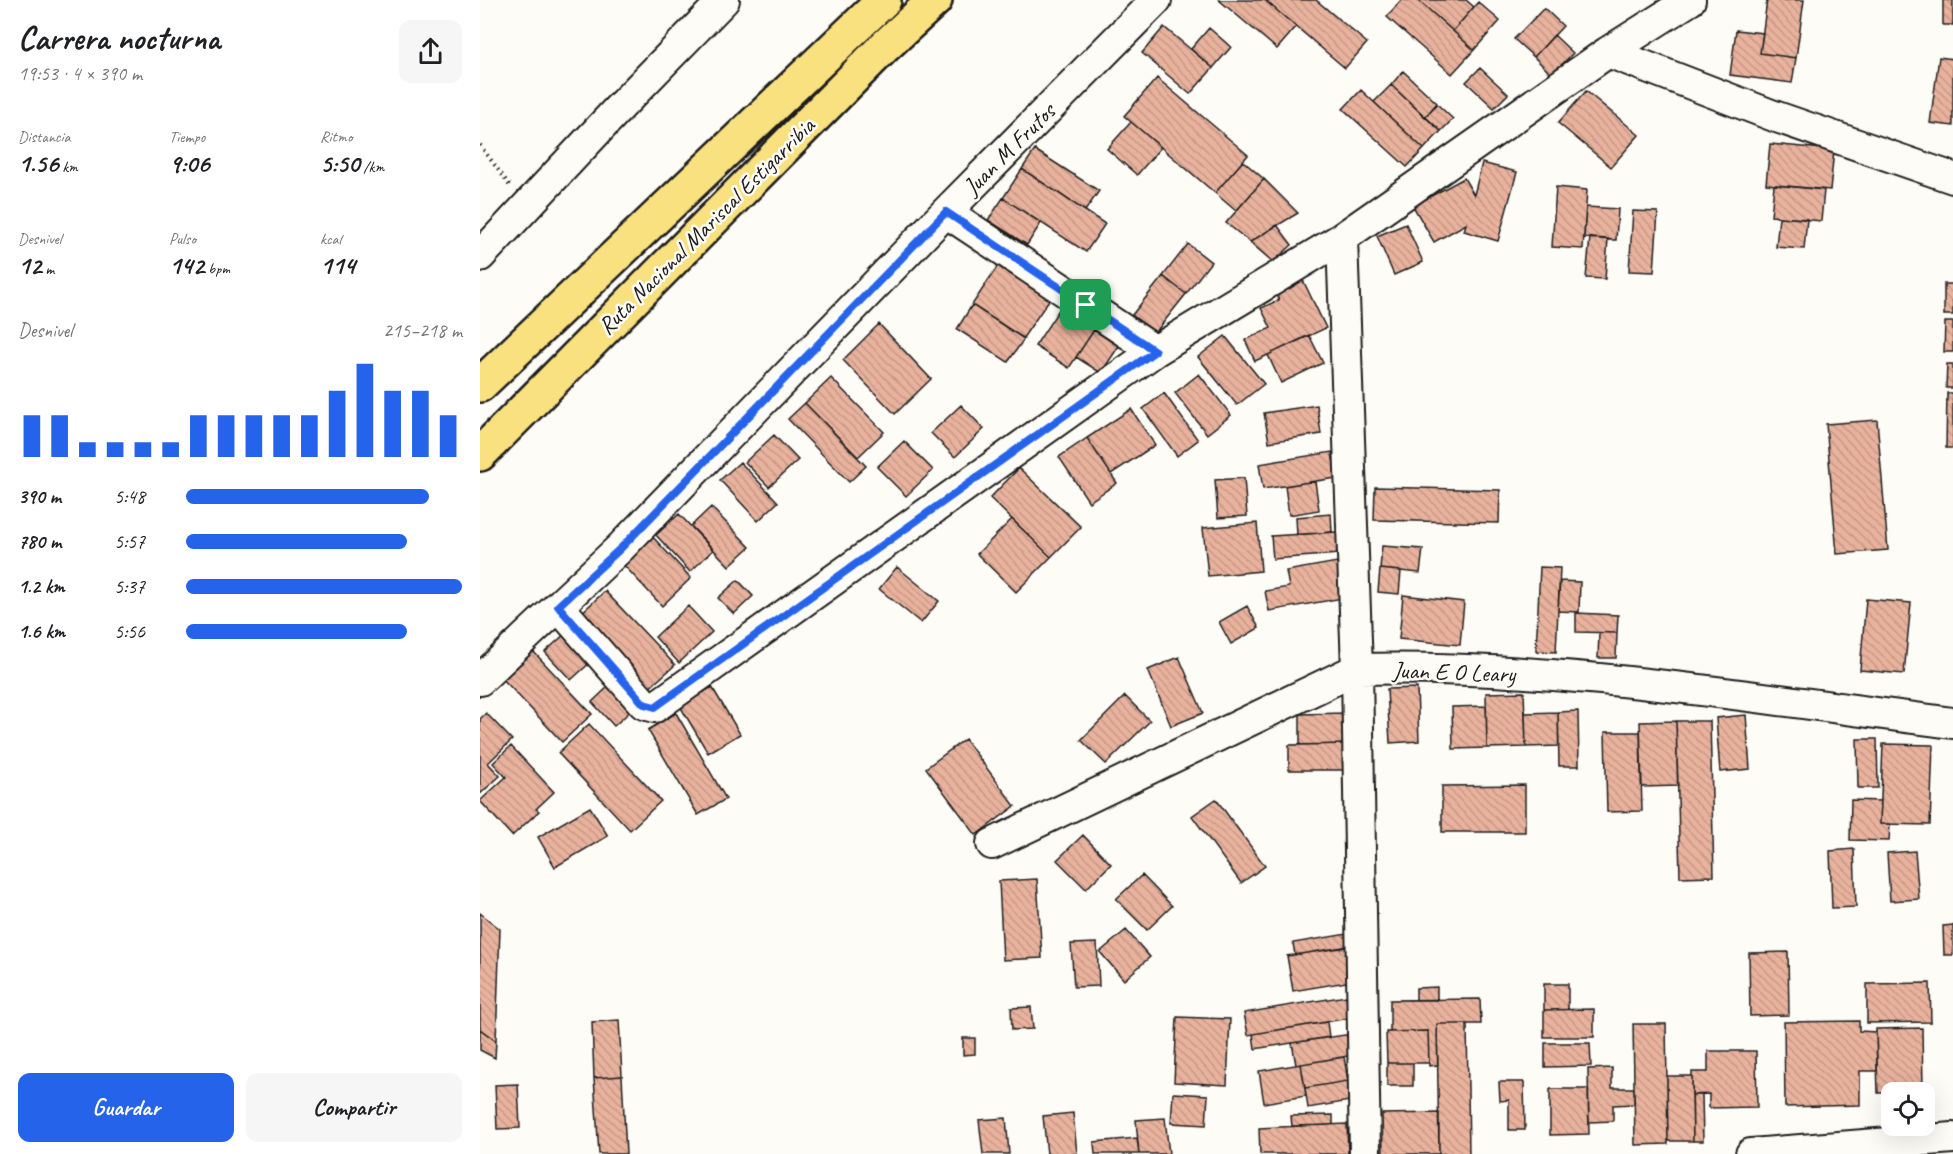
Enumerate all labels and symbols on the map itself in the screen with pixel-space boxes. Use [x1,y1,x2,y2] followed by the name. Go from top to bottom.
[956,95,1063,202] street label: Juan M Frutos
[591,110,822,341] street label: Ruta Nacional Mariscal Estigarribia
[1060,279,1111,330] pin
[1391,655,1518,689] street label: Juan E O Leary

